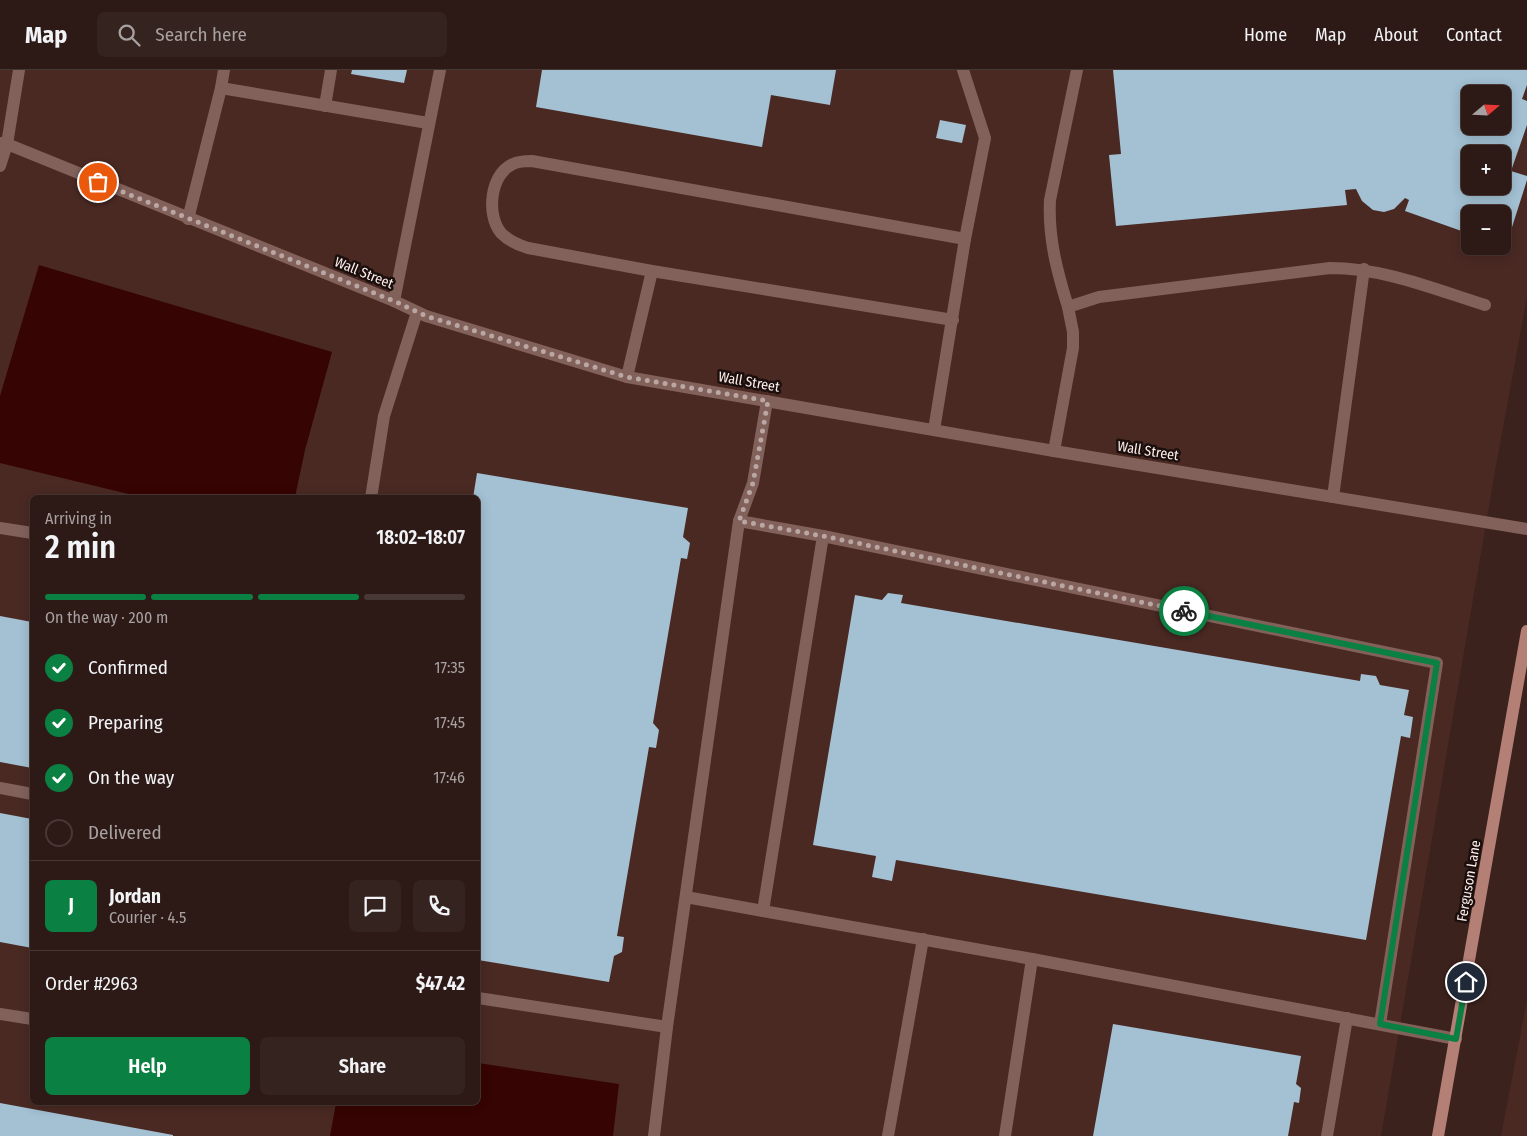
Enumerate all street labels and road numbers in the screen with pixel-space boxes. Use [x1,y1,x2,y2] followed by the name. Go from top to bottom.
[332,254,396,293] street label: Wall Street
[717,368,781,396] street label: Wall Street
[1116,438,1180,464] street label: Wall Street
[1453,839,1485,923] street label: Ferguson Lane

